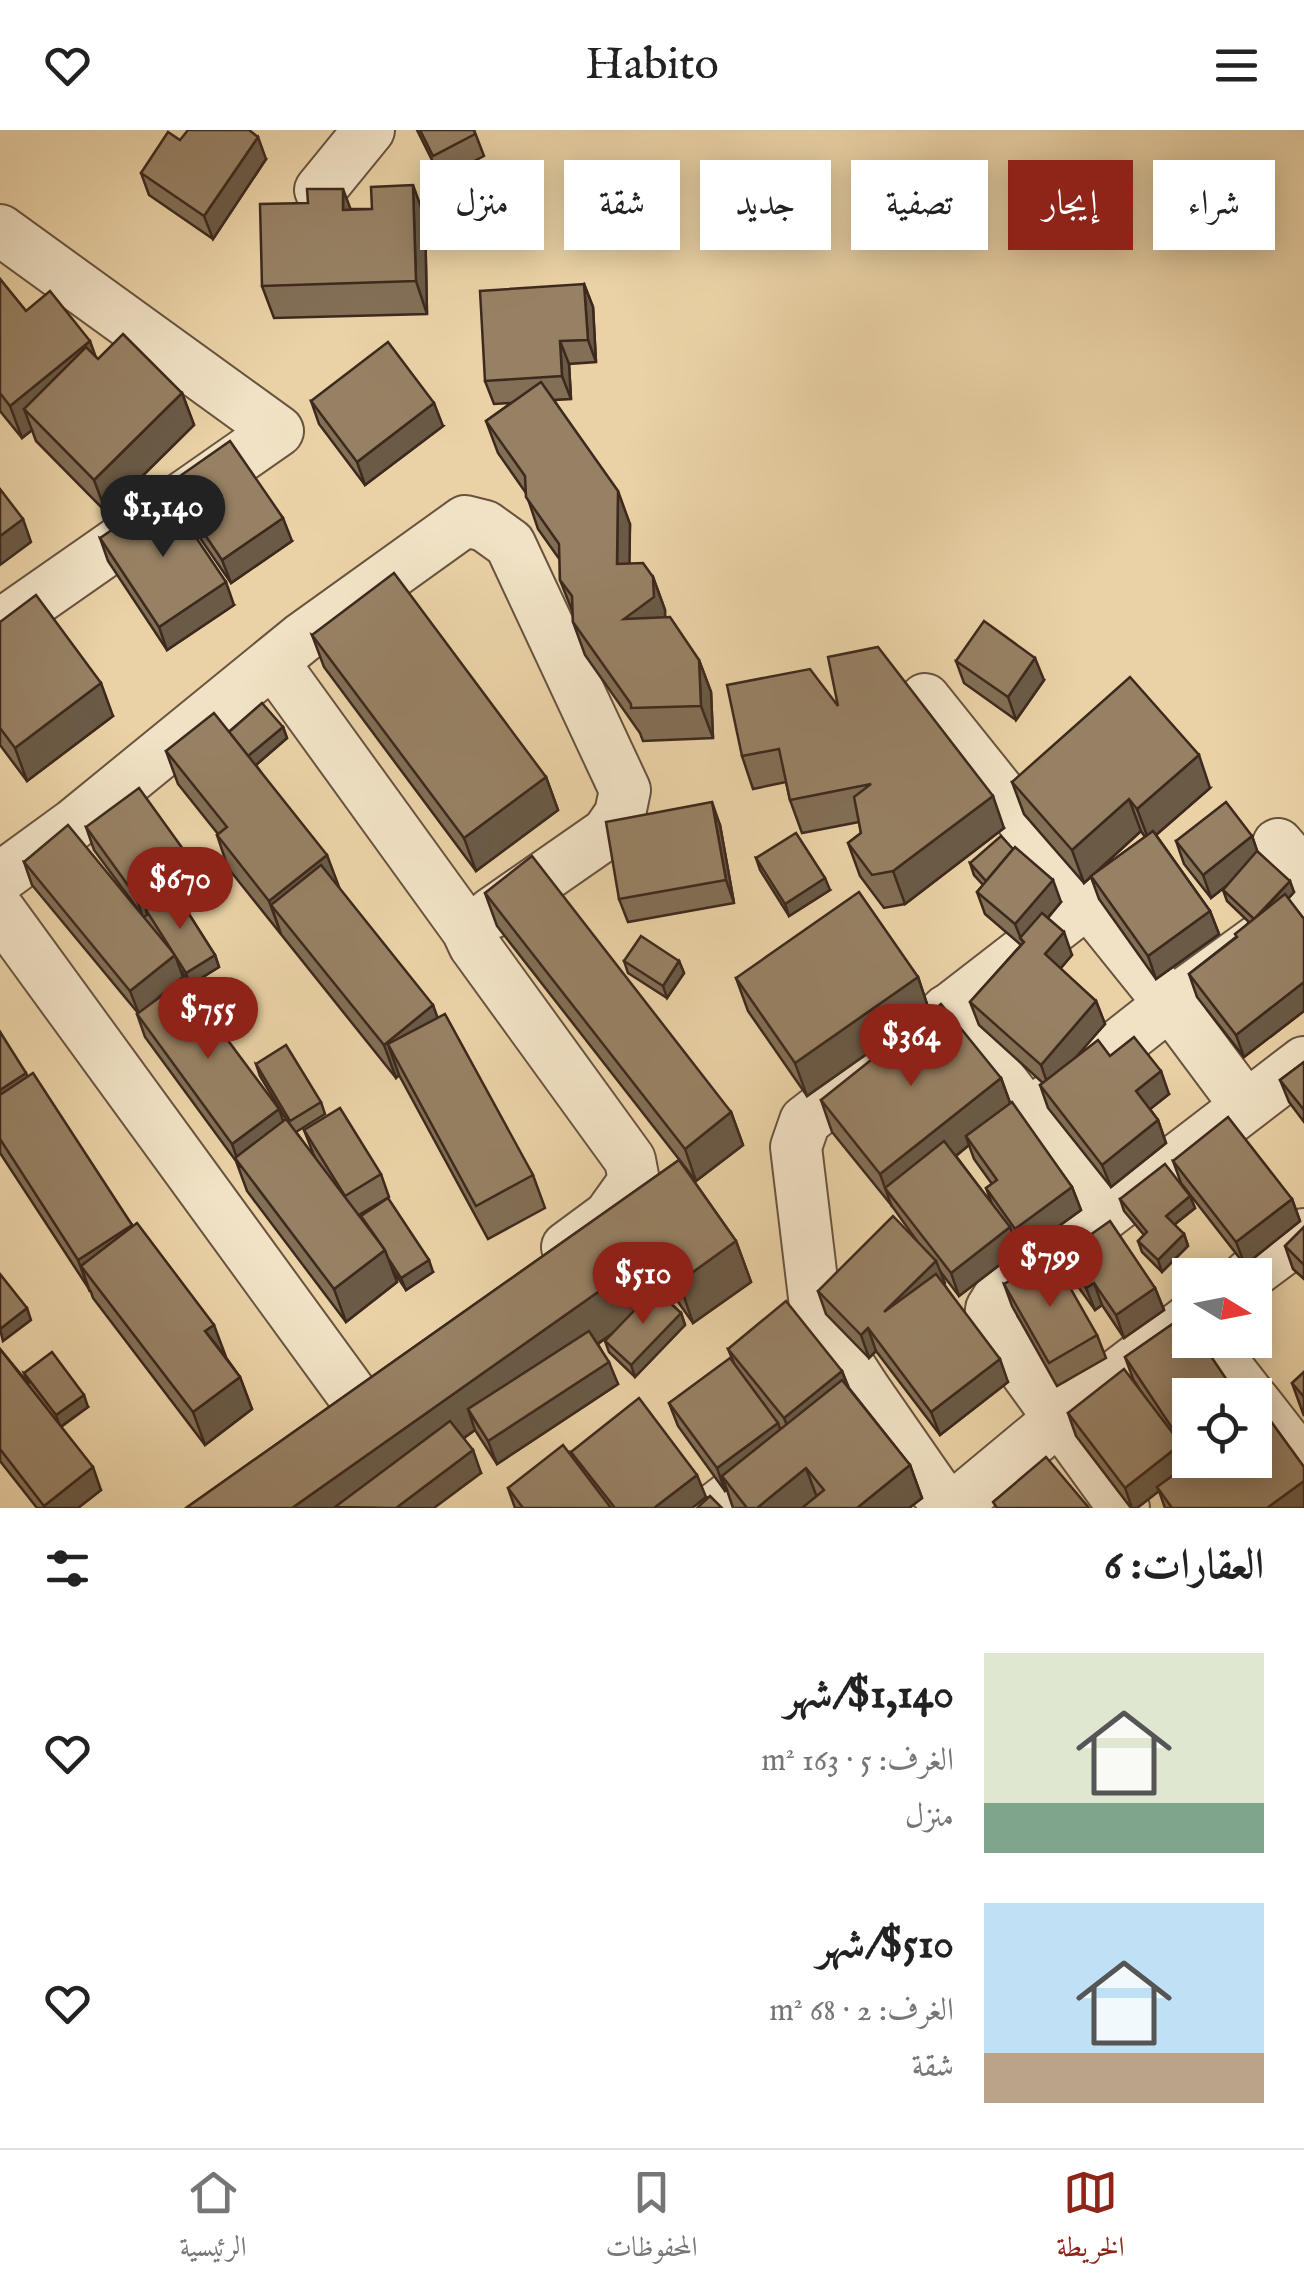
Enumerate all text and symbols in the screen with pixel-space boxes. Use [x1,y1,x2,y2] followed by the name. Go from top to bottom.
[585,37,719,94] text: Habito
[40,38,95,93] icon: heart
[1209,38,1264,93] icon: menu
[420,160,544,250] chip: منزل
[564,160,680,250] chip: شقة
[700,160,831,250] chip: جديد
[851,160,988,250] chip: تصفية
[1008,160,1133,250] chip: إيجار
[1153,160,1275,250] chip: شراء
[82,475,244,560] pin: $1,140
[122,487,204,528] text: $1,140
[121,847,239,932] pin: $670
[149,859,211,900] text: $670
[149,977,267,1062] pin: $755
[180,989,236,1030] text: $755
[852,1004,970,1089] pin: $364
[882,1016,940,1057] text: $364
[991,1225,1109,1310] pin: $799
[1020,1237,1080,1278] text: $799
[584,1242,702,1327] pin: $510
[615,1254,671,1295] text: $510
[1172,1258,1272,1358] north arrow
[1172,1258,1272,1478] map controls
[1172,1378,1272,1478] button: locate
[1104,1540,1264,1593] text: العقارات: 6
[40,1541,95,1596] icon: filters
[785,1669,954,1722] text: $1,140/شهر
[1064,1693,1184,1813] icon: home
[40,1726,95,1781] icon: heart
[761,1741,954,1782] text: الغرف: 5 · 163 m²
[905,1797,954,1838] text: منزل
[817,1919,954,1972] text: $510/شهر
[1064,1943,1184,2063] icon: home
[40,1976,95,2031] icon: heart
[769,1991,954,2032] text: الغرف: 2 · 68 m²
[912,2047,954,2088] text: شقة
[179,2165,247,2274] tab: الرئيسية
[605,2165,698,2274] tab: المحفوظات
[1056,2165,1125,2274] tab: الخريطة

